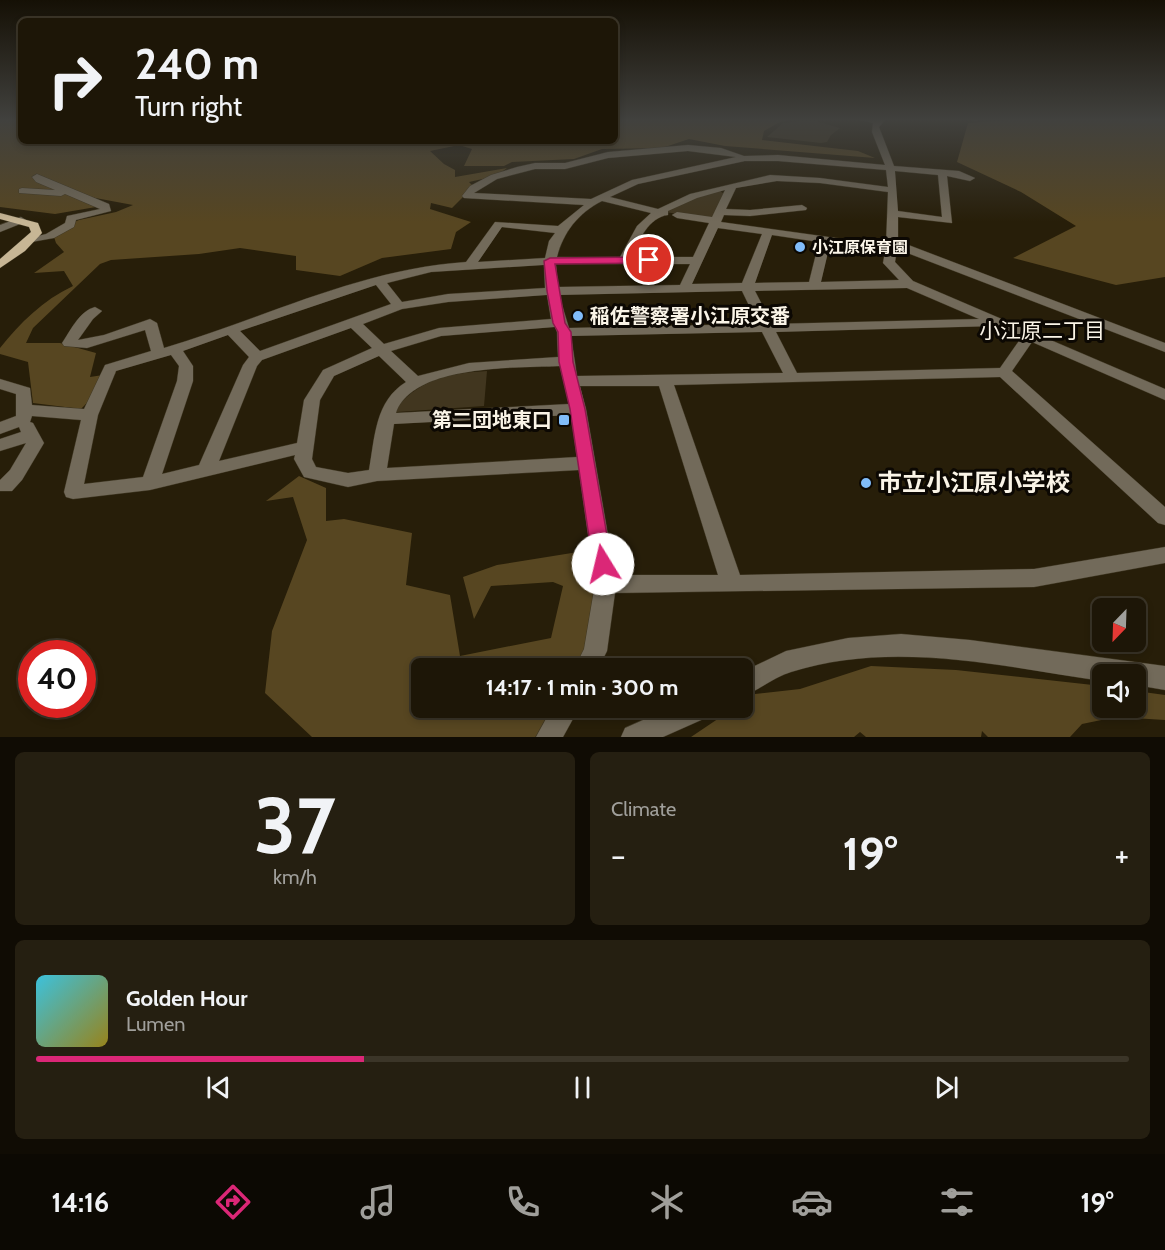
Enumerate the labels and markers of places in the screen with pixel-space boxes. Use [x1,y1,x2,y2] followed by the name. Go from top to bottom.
[623,234,674,285] pin
[812,238,908,257] place label: 小江原保育園
[793,240,807,254] marker: 小江原保育園
[590,304,790,328] place label: 稲佐警察署小江原交番
[571,309,585,323] marker: 稲佐警察署小江原交番
[432,408,552,432] place label: 第二団地東口
[557,413,571,427] marker: 第二団地東口
[878,468,1070,497] place label: 市立小江原小学校
[859,476,873,490] marker: 市立小江原小学校

